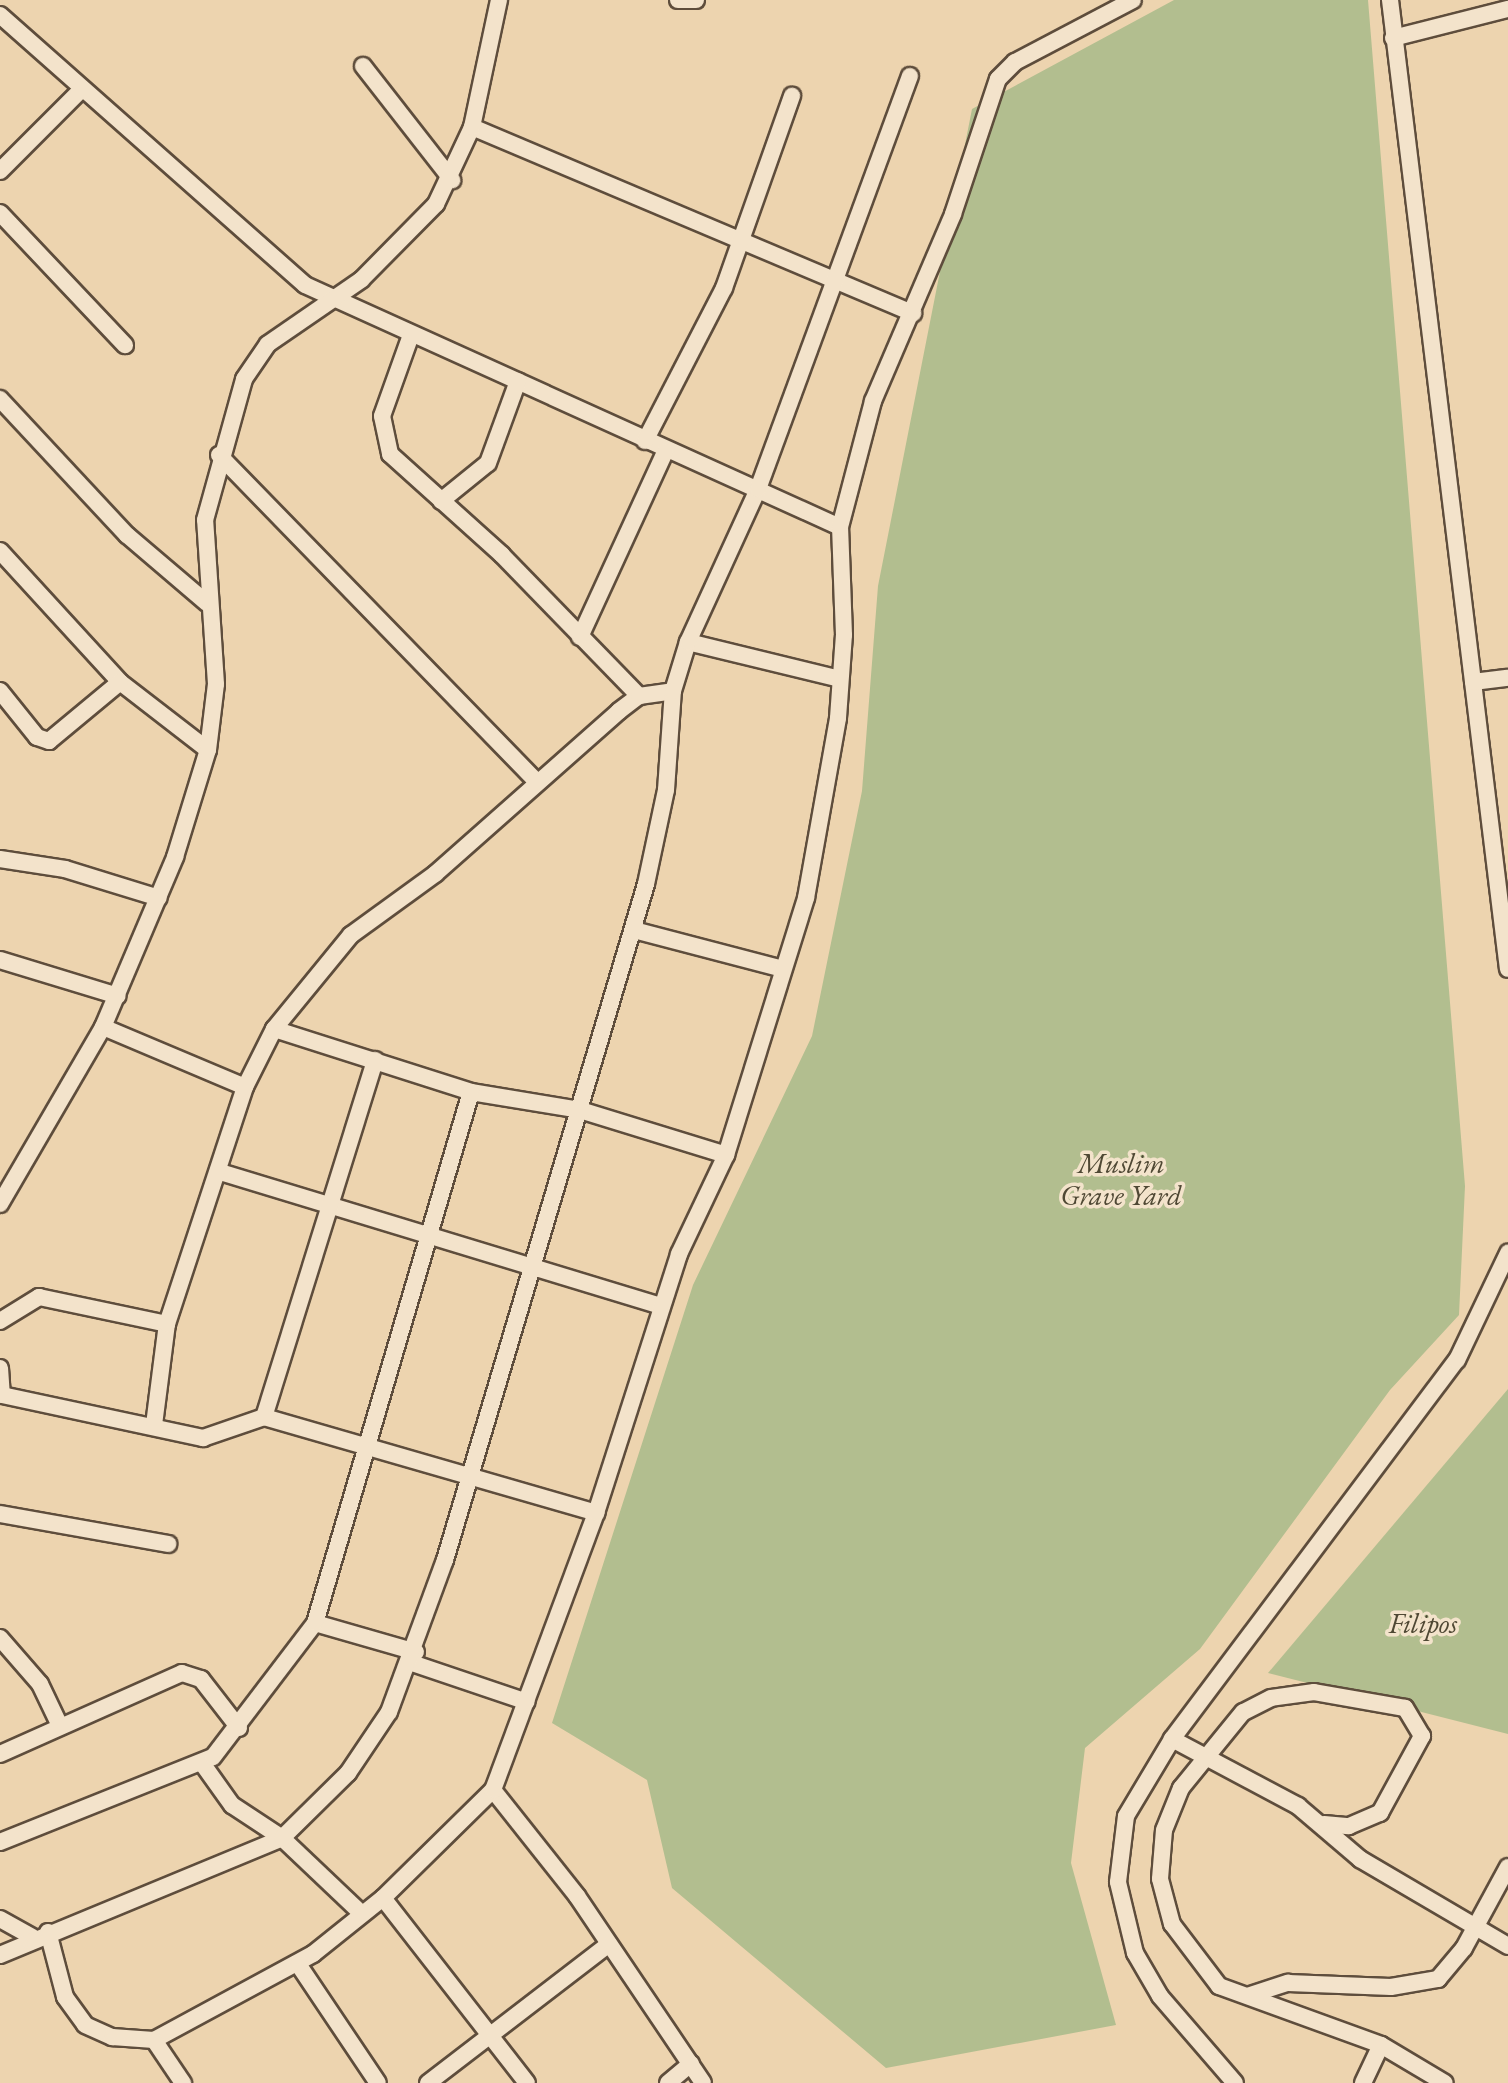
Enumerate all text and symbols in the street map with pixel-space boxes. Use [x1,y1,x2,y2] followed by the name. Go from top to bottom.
[1060,1146,1182,1212] park label: Muslim Grave Yard
[1389,1606,1457,1640] park label: Filipos

